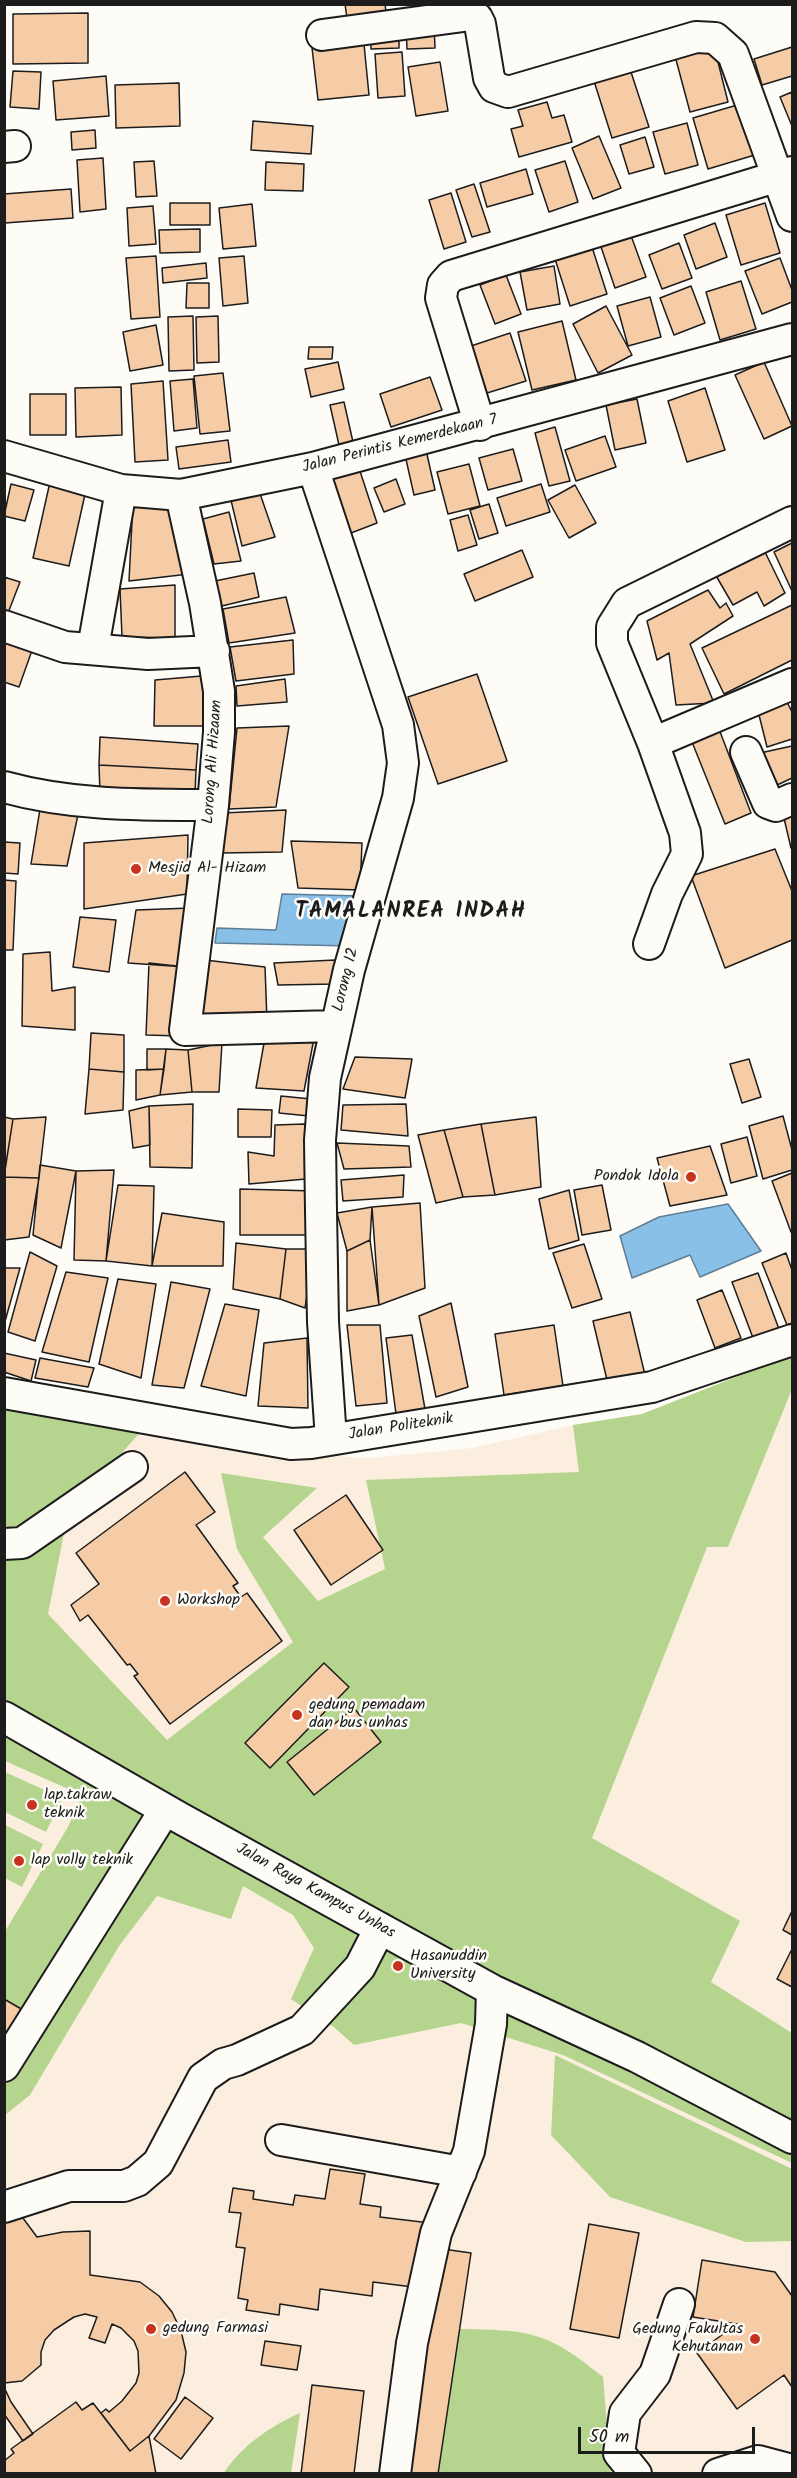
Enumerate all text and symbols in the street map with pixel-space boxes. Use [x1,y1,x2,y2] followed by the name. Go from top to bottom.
[301,411,499,479] street label: Jalan Perintis Kemerdekaan 7
[200,699,228,825] street label: Lorong Ali Hizaam
[148,859,266,879] place label: Mesjid Al- Hizam
[129,862,143,876] marker: Mesjid Al- Hizam
[295,900,527,926] district label: TAMALANREA INDAH
[330,946,364,1014] street label: Lorong 12
[594,1167,679,1187] place label: Pondok Idola
[684,1170,698,1184] marker: Pondok Idola
[347,1410,455,1446] street label: Jalan Politeknik
[177,1591,240,1611] place label: Workshop
[158,1594,172,1608] marker: Workshop
[309,1696,425,1734] place label: gedung pemadam dan bus unhas
[290,1708,304,1722] marker: gedung pemadam dan bus unhas
[44,1786,112,1824] place label: lap.takraw teknik
[25,1798,39,1812] marker: lap.takraw teknik
[232,1840,398,1944] street label: Jalan Raya Kampus Unhas
[31,1851,133,1871] place label: lap volly teknik
[12,1854,26,1868] marker: lap volly teknik
[410,1947,487,1985] place label: Hasanuddin University
[391,1959,405,1973] marker: Hasanuddin University
[163,2319,268,2339] place label: gedung Farmasi
[632,2320,743,2358] place label: Gedung Fakultas Kehutanan
[144,2322,158,2336] marker: gedung Farmasi
[748,2332,762,2346] marker: Gedung Fakultas Kehutanan
[581,2415,758,2453] scale bar
[589,2423,629,2452] text: 50 m

